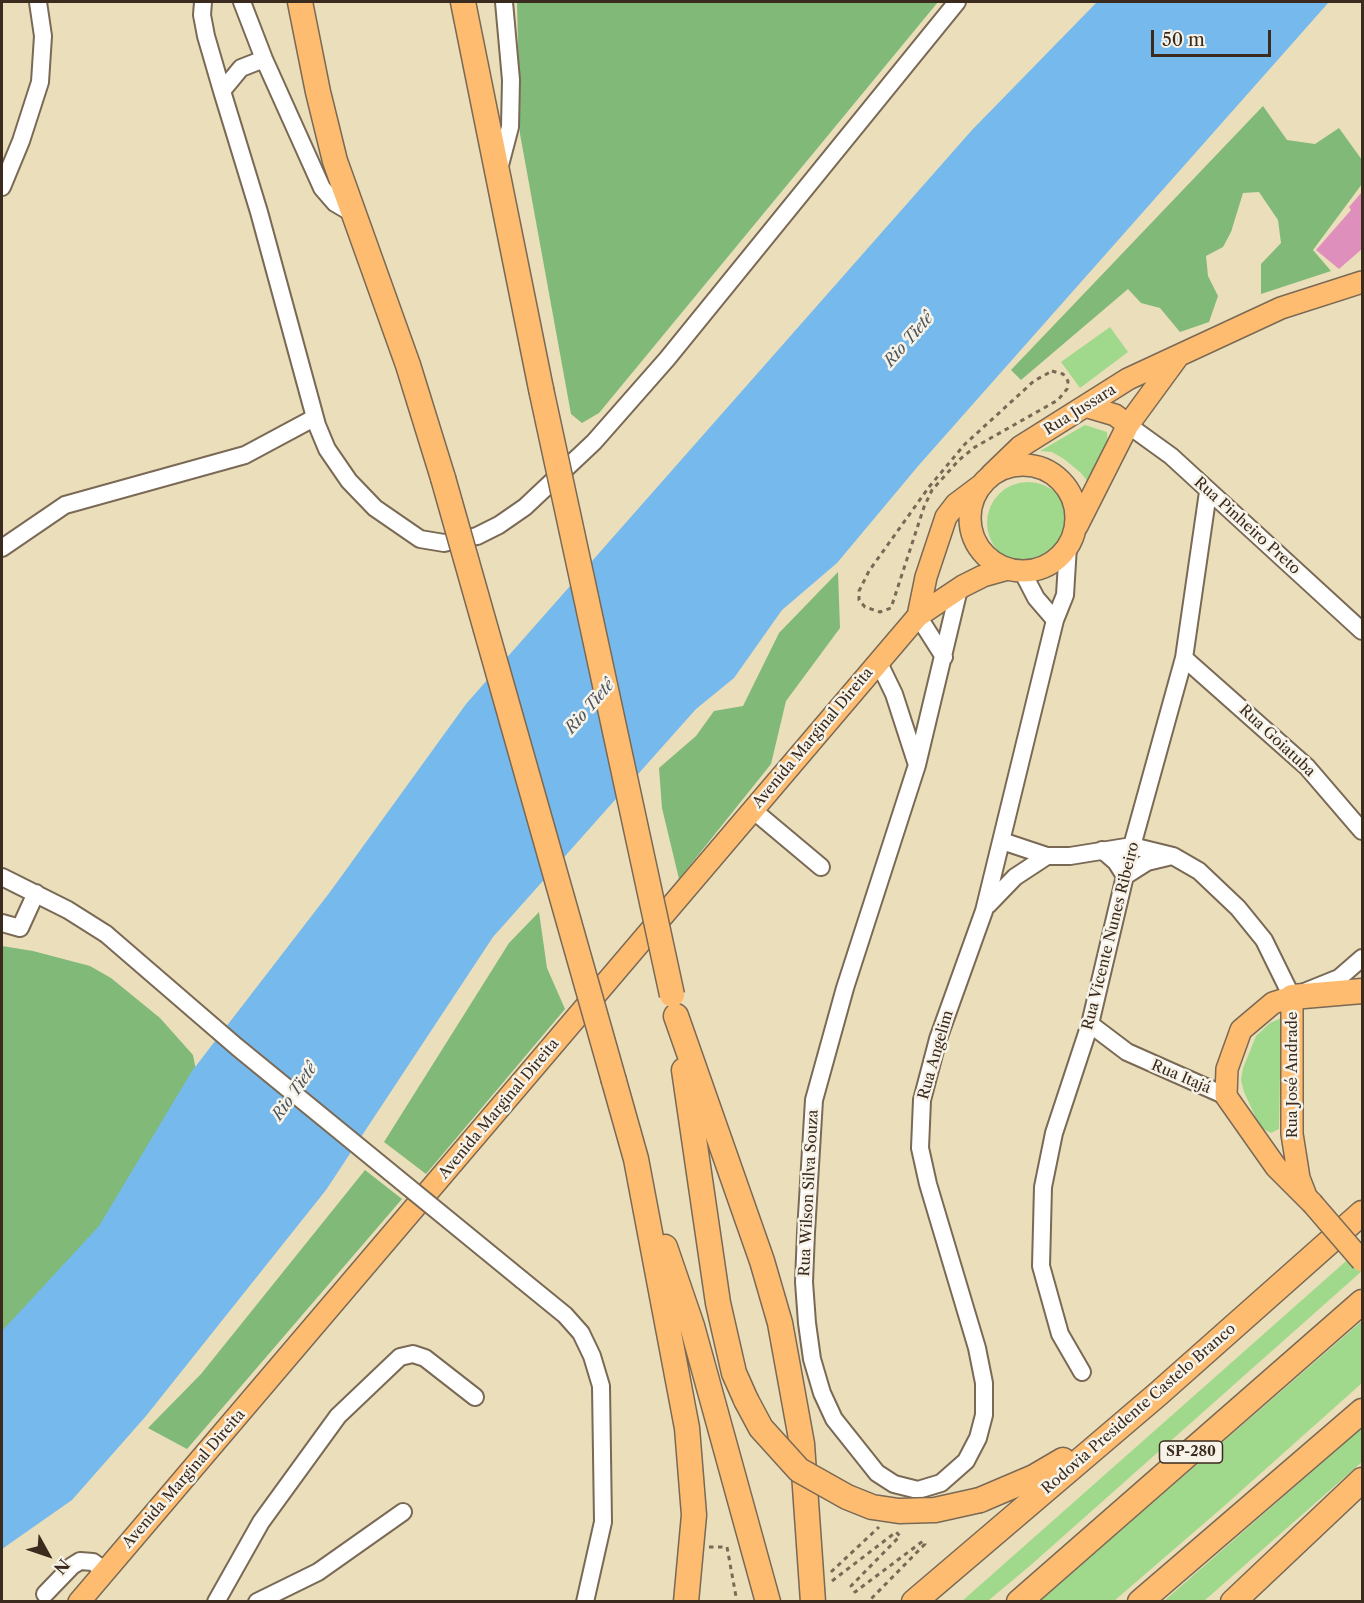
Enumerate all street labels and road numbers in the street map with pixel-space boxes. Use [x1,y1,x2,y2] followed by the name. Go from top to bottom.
[1041,381,1119,439] street label: Rua Jussara
[1190,474,1304,578] street label: Rua Pinheiro Preto
[749,664,877,812] street label: Avenida Marginal Direita
[1235,701,1319,781] street label: Rua Goiatuba
[1079,840,1143,1032] street label: Rua Vicente Nunes Ribeiro
[915,1008,957,1102] street label: Rua Angelim
[1284,1012,1302,1138] street label: Rua José Andrade
[435,1035,563,1183] street label: Avenida Marginal Direita
[1149,1056,1213,1098] street label: Rua Itajá
[796,1109,822,1277] street label: Rua Wilson Silva Souza
[1038,1320,1240,1498] street label: Rodovia Presidente Castelo Branco
[119,1406,249,1552] street label: Avenida Marginal Direita
[1160,1441,1222,1463] road number: SP-280

